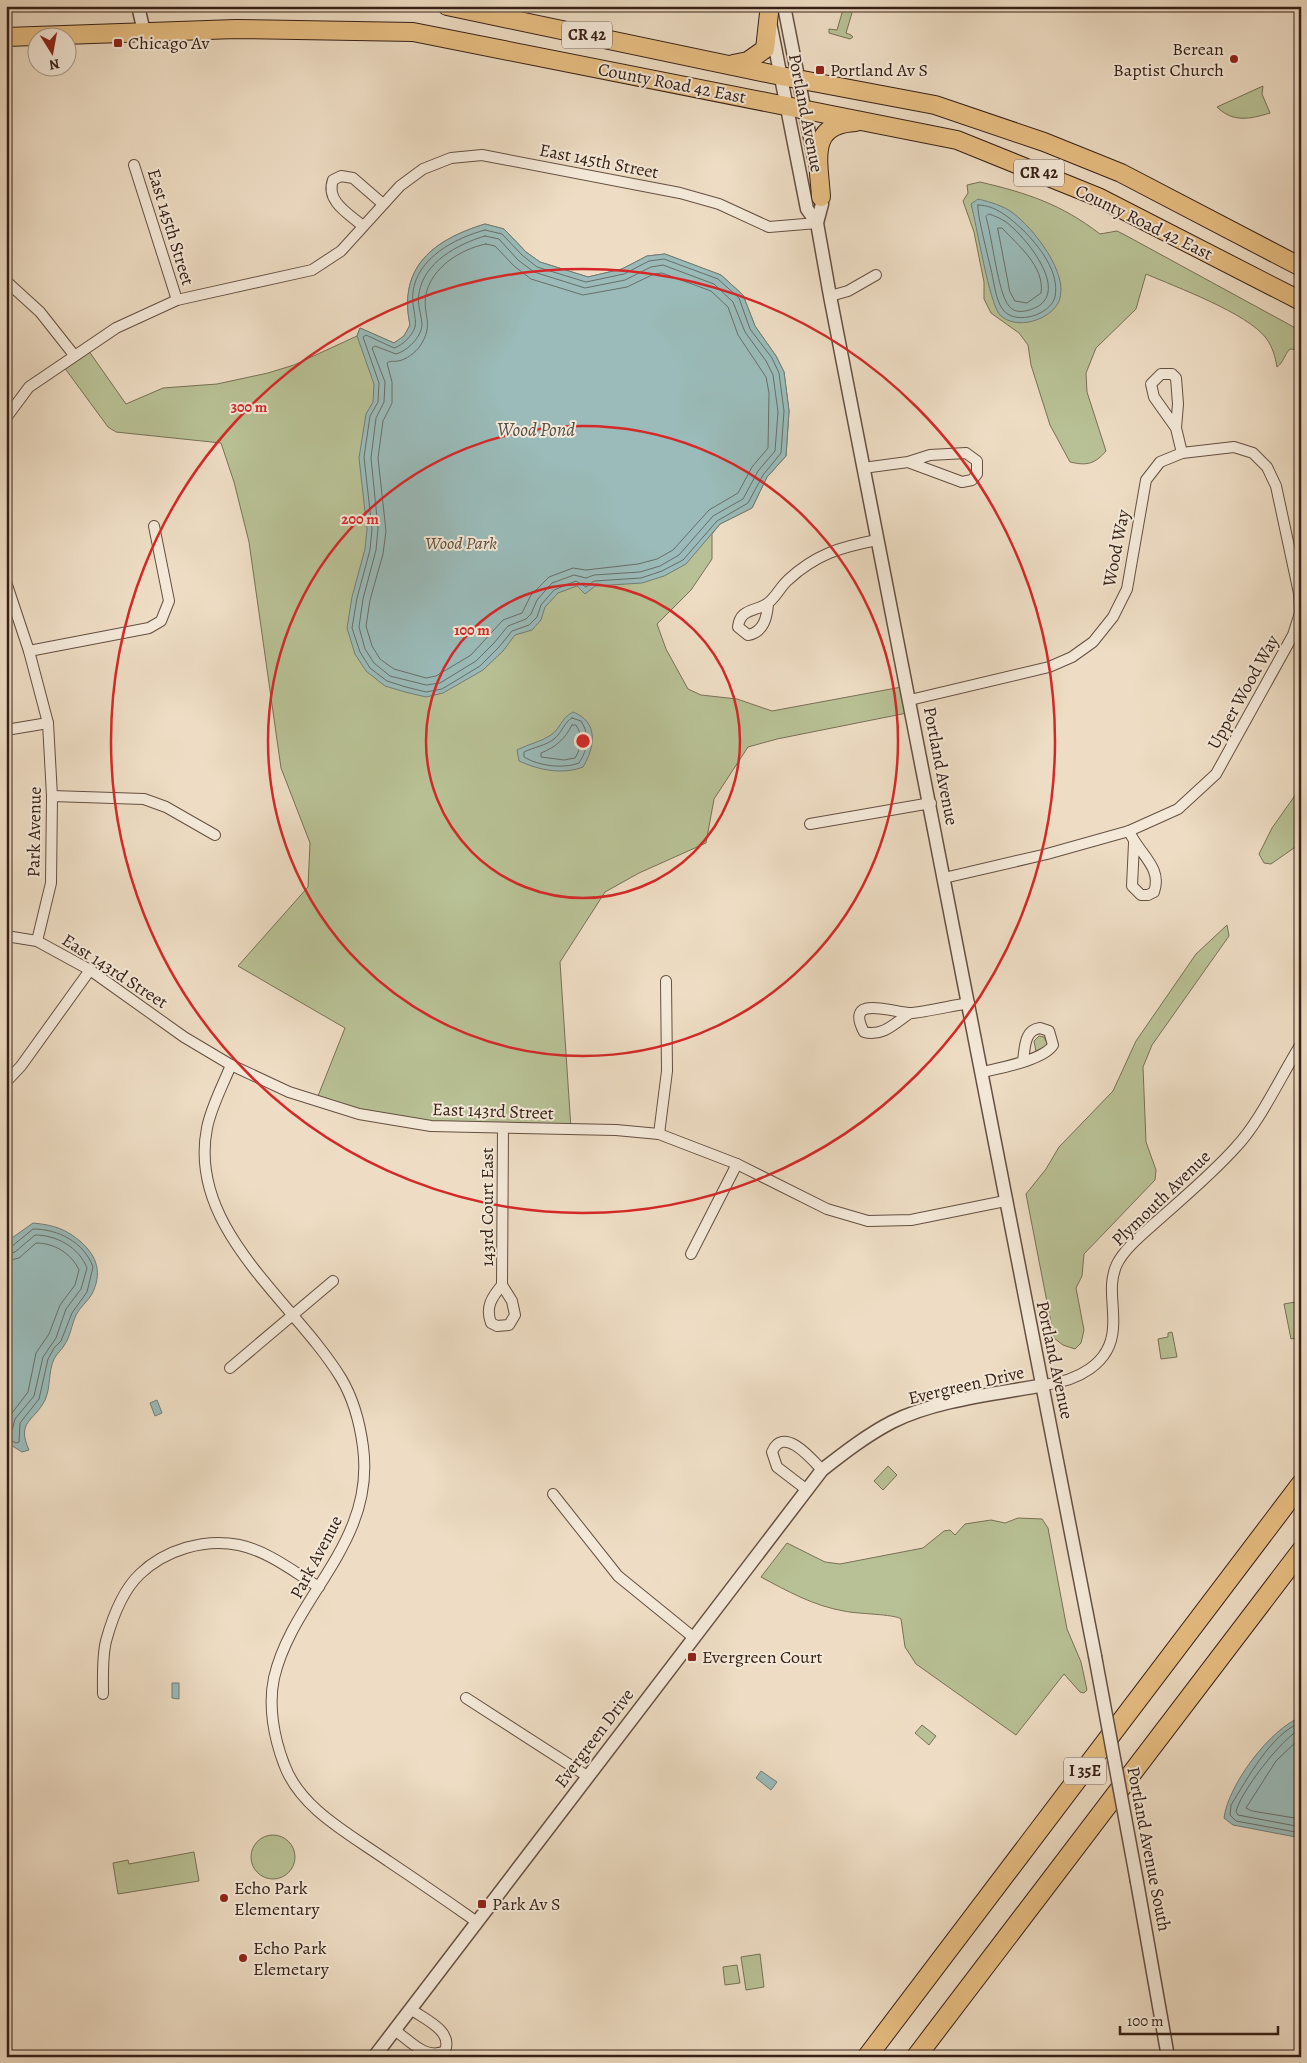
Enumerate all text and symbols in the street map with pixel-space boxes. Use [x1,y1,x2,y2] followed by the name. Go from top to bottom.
[562,22,612,48] road number: CR 42
[28,28,78,78] north arrow
[128,31,210,55] place label: Chicago Av
[112,37,124,49] marker: Chicago Av
[1113,37,1224,82] place label: Berean Baptist Church
[783,52,829,174] street label: Portland Avenue
[1228,53,1240,65] marker: Berean Baptist Church
[48,54,61,75] text: N
[596,57,748,109] street label: County Road 42 East
[830,58,928,82] place label: Portland Av S
[814,64,826,76] marker: Portland Av S
[537,138,661,184] street label: East 145th Street
[1014,160,1064,187] road number: CR 42
[142,166,200,288] street label: East 145th Street
[1071,178,1217,266] street label: County Road 42 East
[231,397,268,417] text: 300 m
[497,417,575,443] water label: Wood Pond
[1097,506,1135,590] street label: Wood Way
[341,509,379,529] text: 200 m
[425,531,497,555] park label: Wood Park
[454,620,490,640] text: 100 m
[1202,630,1285,754] street label: Upper Wood Way
[918,705,964,827] street label: Portland Avenue
[574,732,592,750] centre of rings
[21,786,47,878] street label: Park Avenue
[58,928,172,1014] street label: East 143rd Street
[432,1097,554,1125] street label: East 143rd Street
[1106,1145,1216,1251] street label: Plymouth Avenue
[475,1147,499,1267] street label: 143rd Court East
[1031,1299,1079,1421] street label: Portland Avenue
[906,1360,1026,1410] street label: Evergreen Drive
[284,1511,348,1603] street label: Park Avenue
[702,1645,823,1669] place label: Evergreen Court
[686,1651,698,1663] marker: Evergreen Court
[549,1683,639,1793] street label: Evergreen Drive
[1064,1758,1106,1784] road number: I 35E
[1121,1765,1177,1934] street label: Portland Avenue South
[234,1876,320,1921] place label: Echo Park Elementary
[218,1892,230,1904] marker: Echo Park Elementary
[492,1892,561,1916] place label: Park Av S
[476,1898,488,1910] marker: Park Av S
[253,1936,330,1981] place label: Echo Park Elemetary
[237,1952,249,1964] marker: Echo Park Elemetary
[1120,2003,1277,2035] scale bar
[1127,2011,1164,2031] text: 100 m

